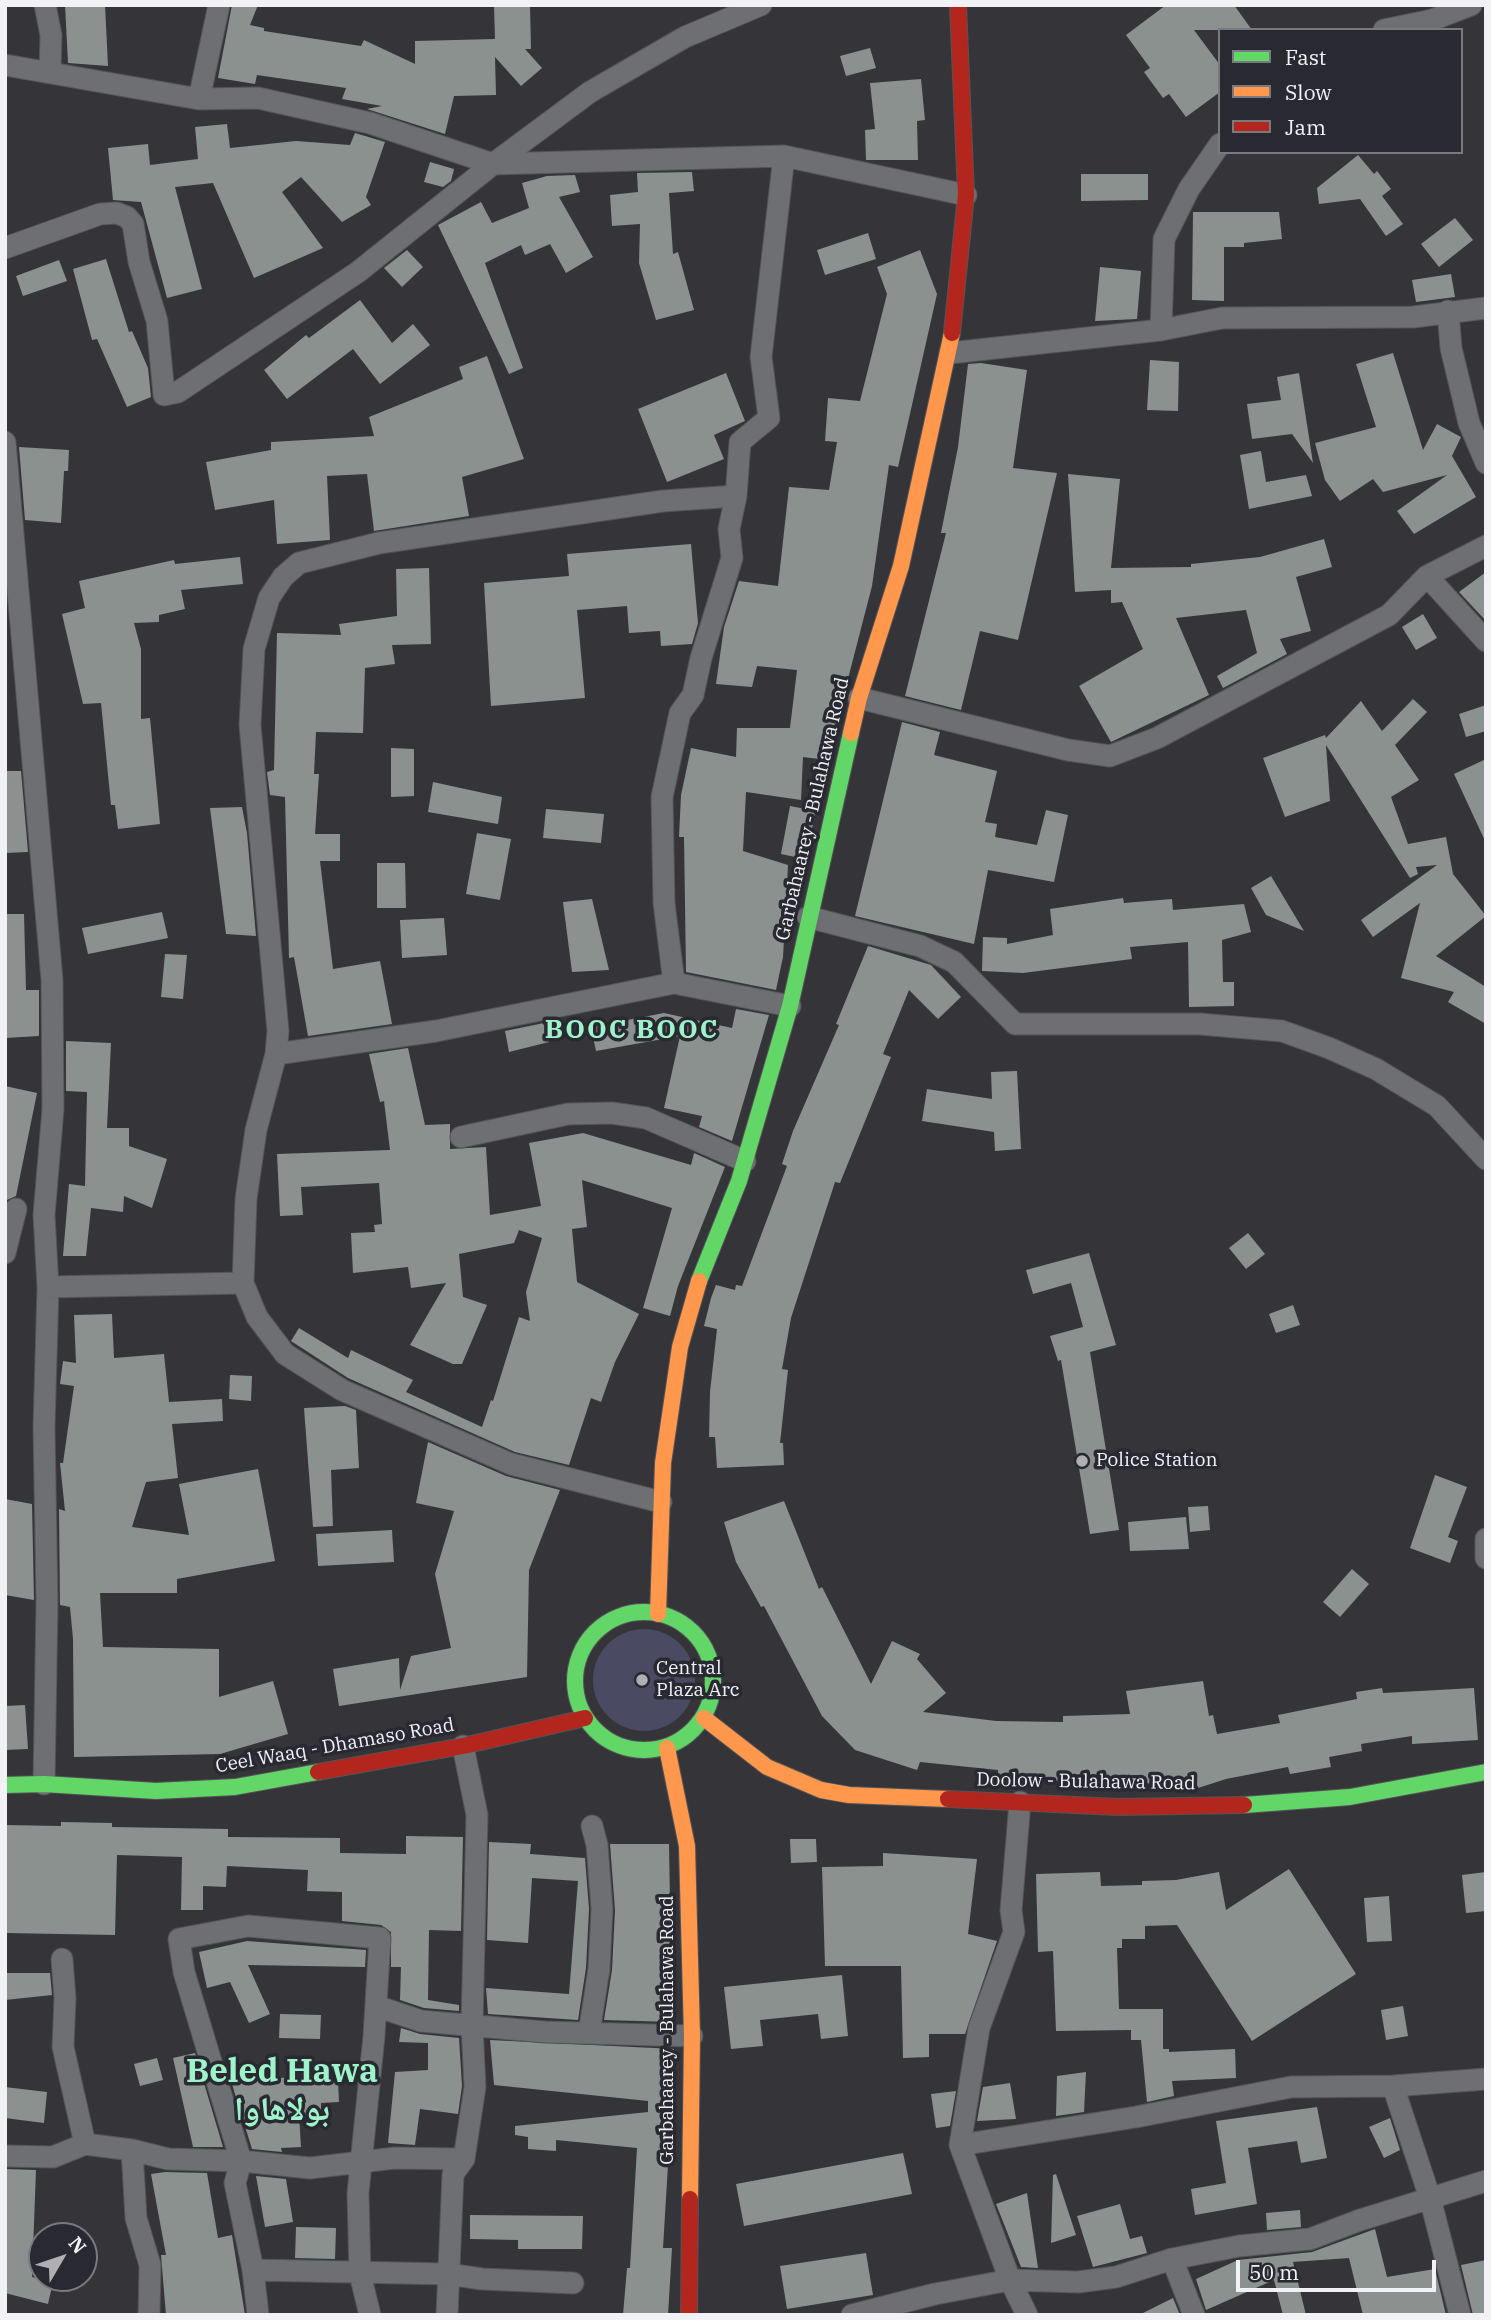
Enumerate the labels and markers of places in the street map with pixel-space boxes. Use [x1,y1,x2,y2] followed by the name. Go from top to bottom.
[1096,1450,1218,1472] place label: Police Station
[1074,1453,1090,1469] marker: Police Station
[656,1658,740,1702] place label: Central Plaza Arc
[634,1672,650,1688] marker: Central Plaza Arc

